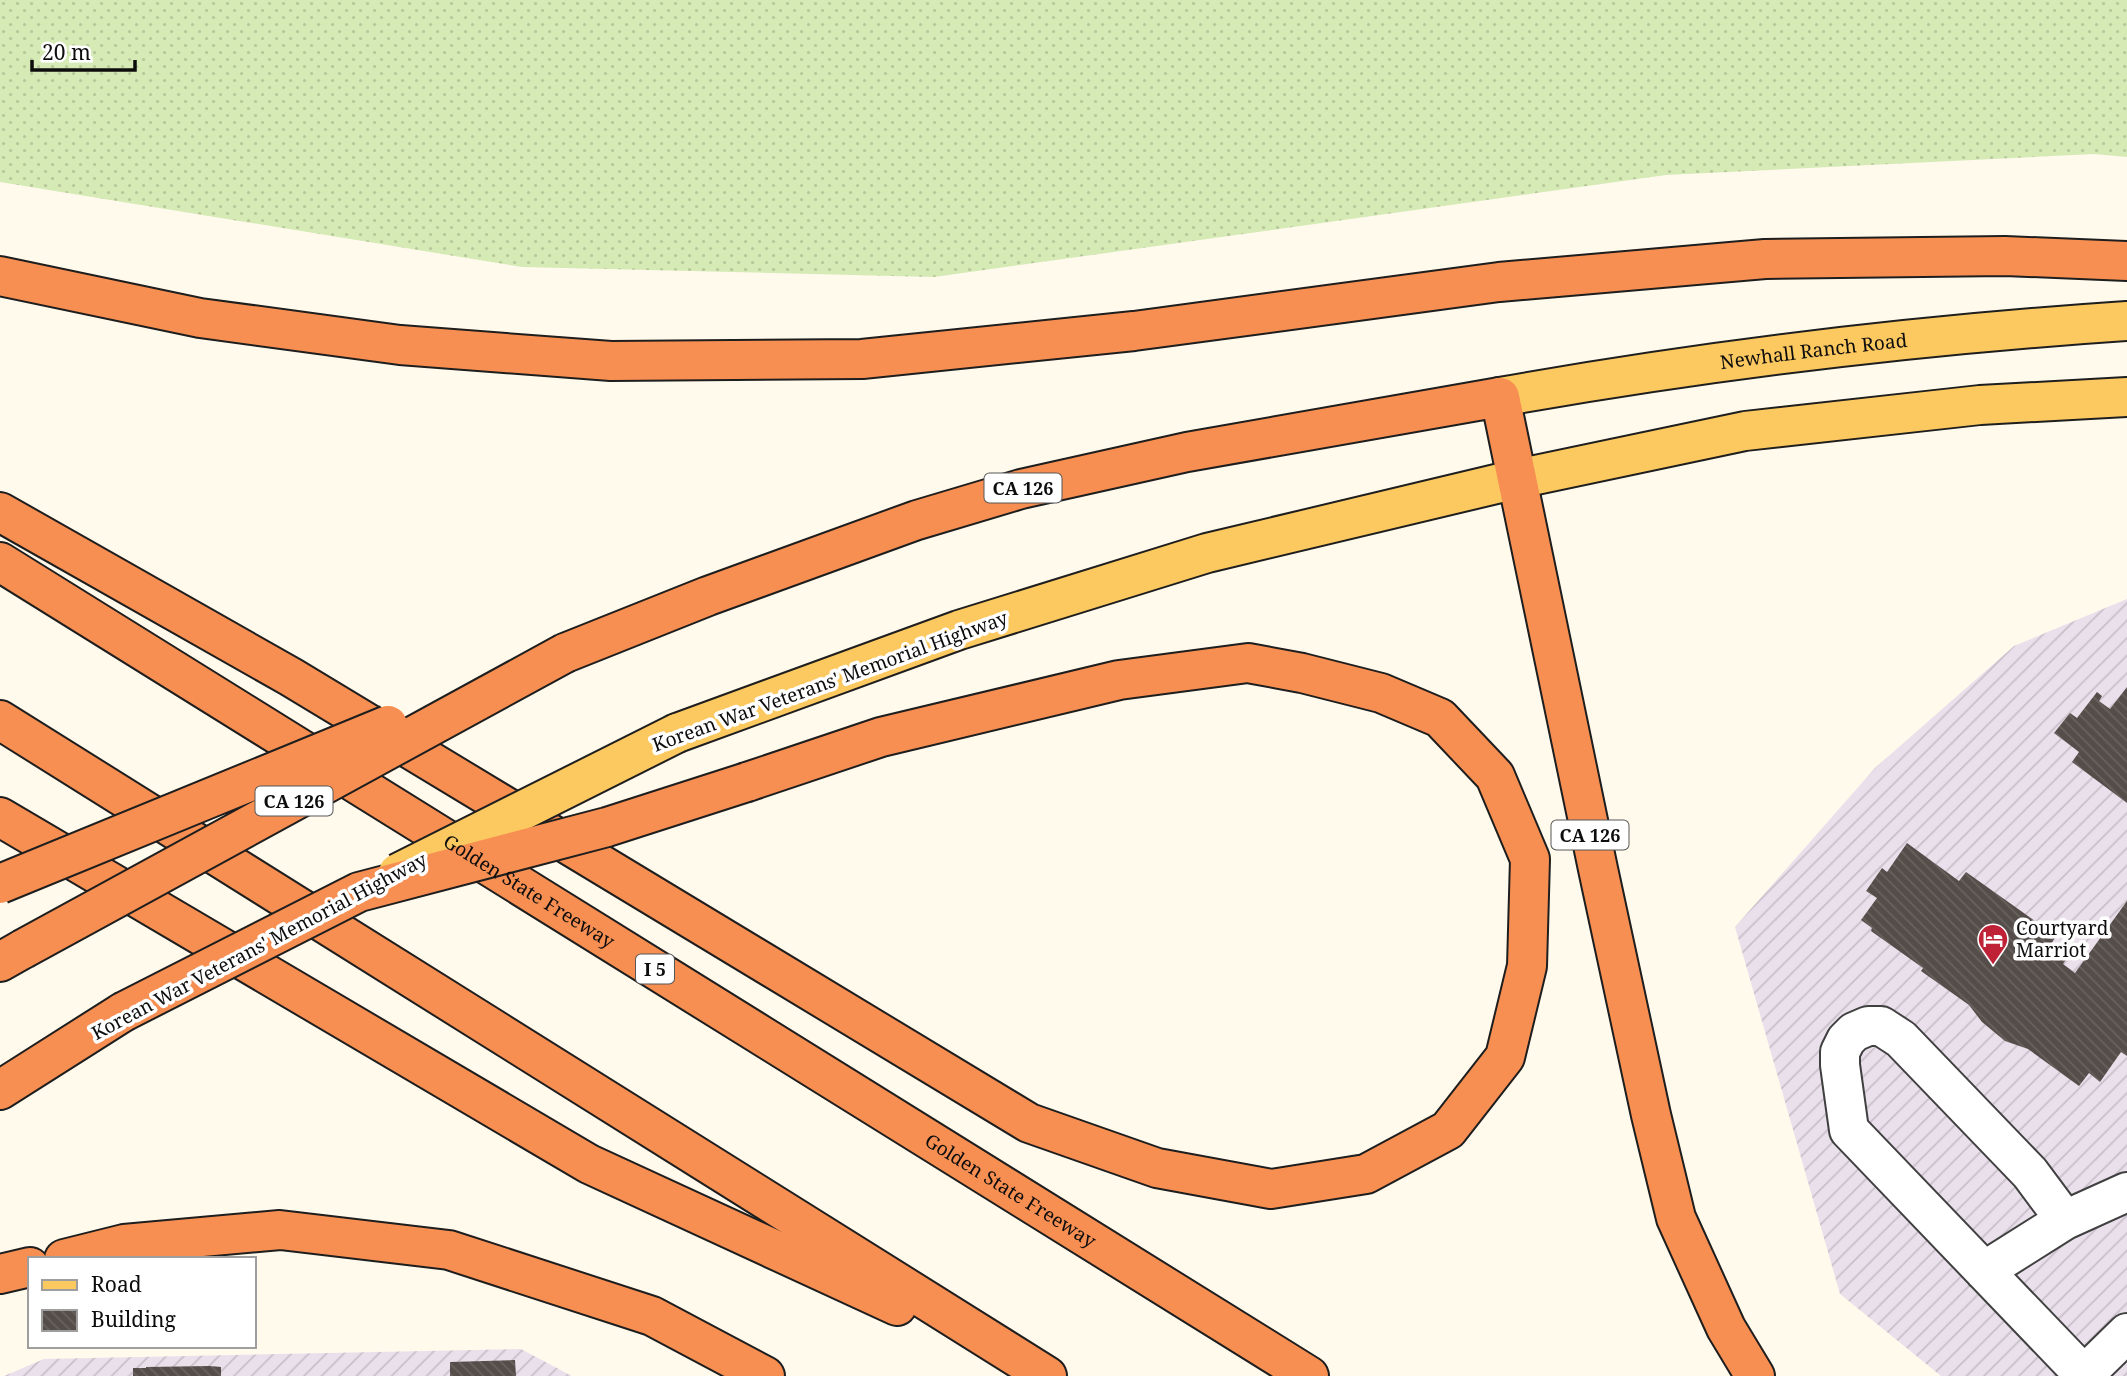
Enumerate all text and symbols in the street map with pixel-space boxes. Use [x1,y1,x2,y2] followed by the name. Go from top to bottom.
[32,28,135,72] scale bar
[42,38,91,66] text: 20 m
[1718,327,1909,375] street label: Newhall Ranch Road
[984,474,1062,502] road number: CA 126
[649,604,1011,758] street label: Korean War Veterans' Memorial Highway
[256,786,332,816] road number: CA 126
[1552,820,1628,850] road number: CA 126
[439,828,620,954] street label: Golden State Freeway
[87,846,431,1046] street label: Korean War Veterans' Memorial Highway
[2016,915,2109,963] place label: Courtyard Marriot
[1976,922,2010,966] hotel icon: Courtyard Marriot
[636,954,674,984] road number: I 5
[920,1127,1101,1254] street label: Golden State Freeway
[28,1257,256,1348] legend
[91,1270,142,1298] text: Road
[91,1305,176,1333] text: Building

